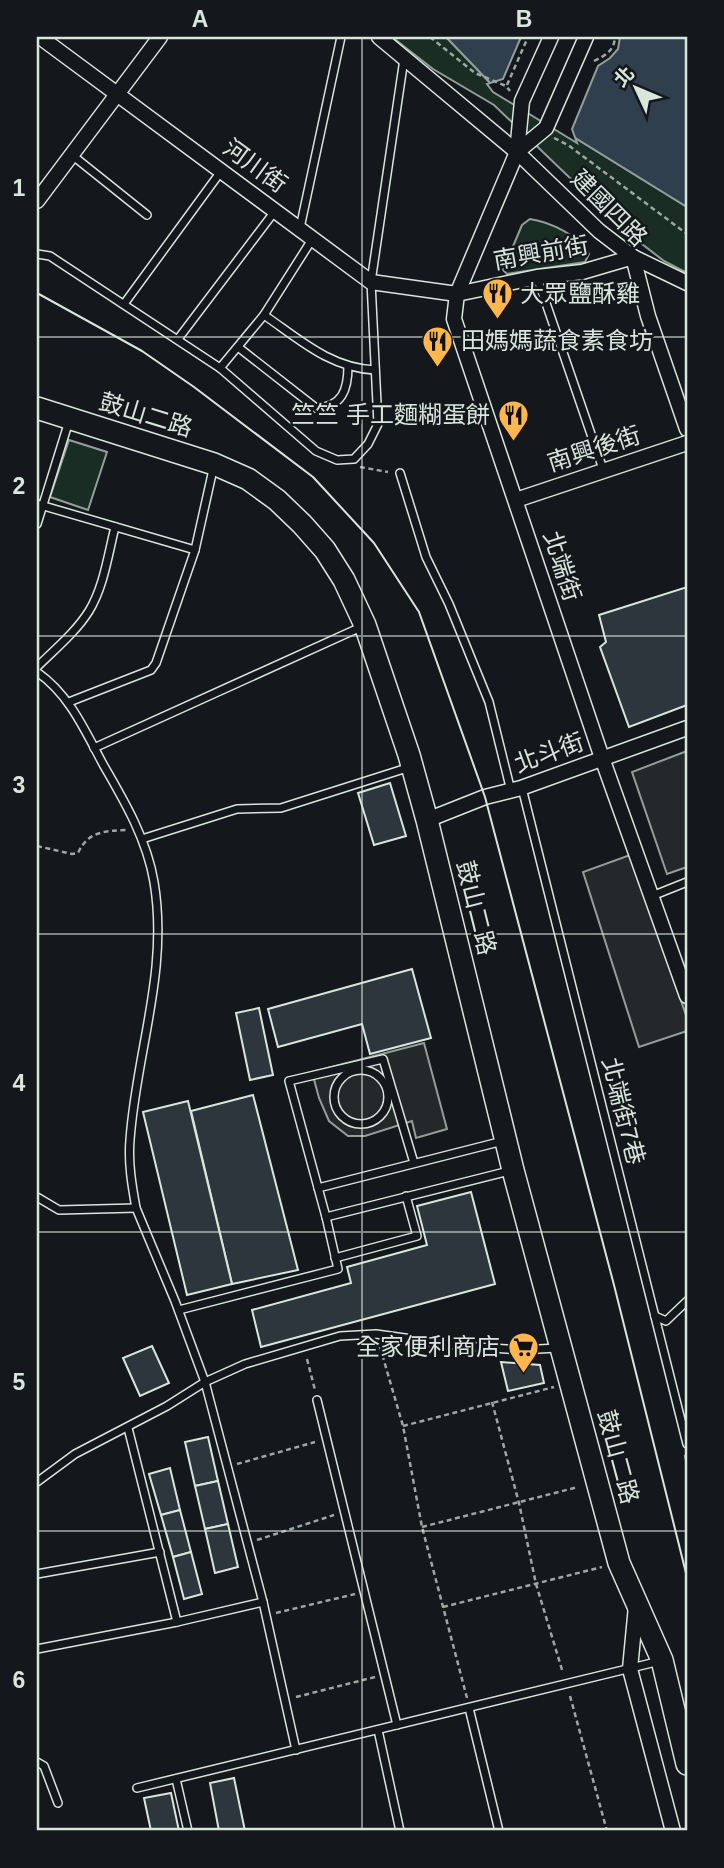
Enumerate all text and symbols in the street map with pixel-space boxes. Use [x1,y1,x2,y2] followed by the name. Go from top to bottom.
[192,6,208,32] text: A
[516,6,532,32] text: B
[602,52,672,122] north arrow
[610,62,638,91] text: 北
[218,134,292,198] street label: 河川街
[566,164,653,251] street label: 建國四路
[13,175,26,201] text: 1
[491,231,591,274] street label: 南興前街
[480,277,514,321] restaurant icon: 大眾鹽酥雞
[520,280,640,307] place label: 大眾鹽酥雞
[421,324,455,368] restaurant icon: 田媽媽蔬食素食坊
[461,327,653,354] place label: 田媽媽蔬食素食坊
[96,388,196,441] street label: 鼓山二路
[496,398,530,442] restaurant icon: 竺竺 手工麵糊蛋餅
[291,401,490,428] place label: 竺竺 手工麵糊蛋餅
[544,421,644,476] street label: 南興後街
[13,473,25,499] text: 2
[539,527,586,604] street label: 北端街
[510,728,587,778] street label: 北斗街
[13,772,25,798] text: 3
[452,858,501,958] street label: 鼓山二路
[597,1055,650,1167] street label: 北端街7巷
[13,1070,26,1096] text: 4
[506,1330,540,1374] supermarket icon: 全家便利商店
[356,1333,500,1360] place label: 全家便利商店
[13,1369,26,1395] text: 5
[593,1407,644,1507] street label: 鼓山二路
[13,1667,25,1693] text: 6

